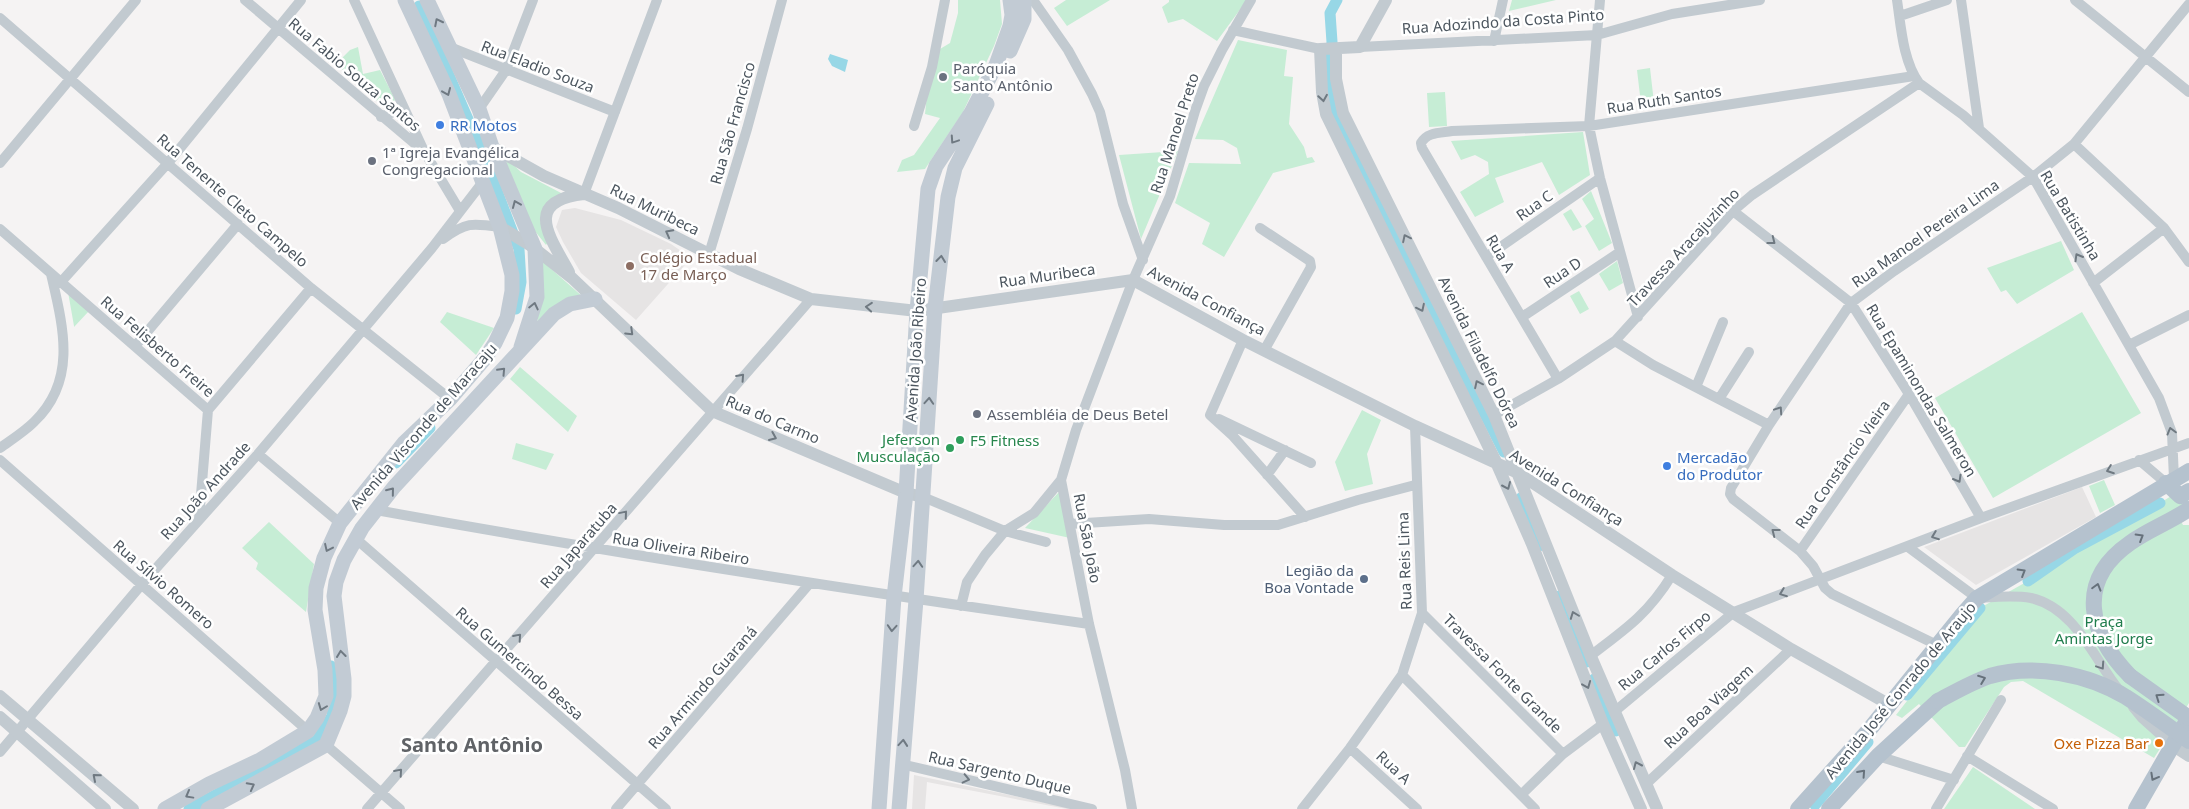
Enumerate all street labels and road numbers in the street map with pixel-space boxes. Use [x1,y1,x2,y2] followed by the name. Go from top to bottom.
[1401,4,1605,38] street label: Rua Adozindo da Costa Pinto
[285,13,425,135] street label: Rua Fabio Souza Santos
[479,35,597,97] street label: Rua Eladio Souza
[705,59,759,187] street label: Rua São Francisco
[1145,70,1203,196] street label: Rua Manoel Preto
[1605,80,1723,118] street label: Rua Ruth Santos
[153,129,313,271] street label: Rua Tenente Cleto Campelo
[2036,166,2106,264] street label: Rua Batistinha
[1847,174,2003,292] street label: Rua Manoel Pereira Lima
[607,179,703,239] street label: Rua Muribeca
[1623,183,1743,311] street label: Travessa Aracajuzinho
[1512,185,1557,225] street label: Rua C
[1482,230,1520,276] street label: Rua A
[1539,252,1585,292] street label: Rua D
[998,258,1096,292] street label: Rua Muribeca
[1145,261,1269,339] street label: Avenida Confiança
[1434,273,1526,431] street label: Avenida Filadelfo Dórea
[900,277,930,423] street label: Avenida João Ribeiro
[97,291,219,401] street label: Rua Felisberto Freire
[1862,300,1982,480] street label: Rua Epaminondas Salmeron
[345,339,501,513] street label: Avenida Visconde de Maracaju
[723,390,823,448] street label: Rua do Carmo
[1790,396,1894,532] street label: Rua Constâncio Vieira
[156,437,254,543] street label: Rua João Andrade
[1506,444,1628,530] street label: Avenida Confiança
[1069,491,1107,585] street label: Rua São João
[535,498,621,592] street label: Rua Japaratuba
[1392,512,1416,610] street label: Rua Reis Lima
[611,527,751,569] street label: Rua Oliveira Ribeiro
[109,535,219,633] street label: Rua Sílvio Romero
[1820,597,1980,783] street label: Avenida José Conrado de Araujo
[452,602,588,724] street label: Rua Gumercindo Bessa
[1613,605,1715,695] street label: Rua Carlos Firpo
[1439,609,1567,737] street label: Travessa Fonte Grande
[643,621,761,753] street label: Rua Armindo Guaraná
[1659,659,1757,753] street label: Rua Boa Viagem
[927,746,1073,798] street label: Rua Sargento Duque
[1372,746,1416,788] street label: Rua A

